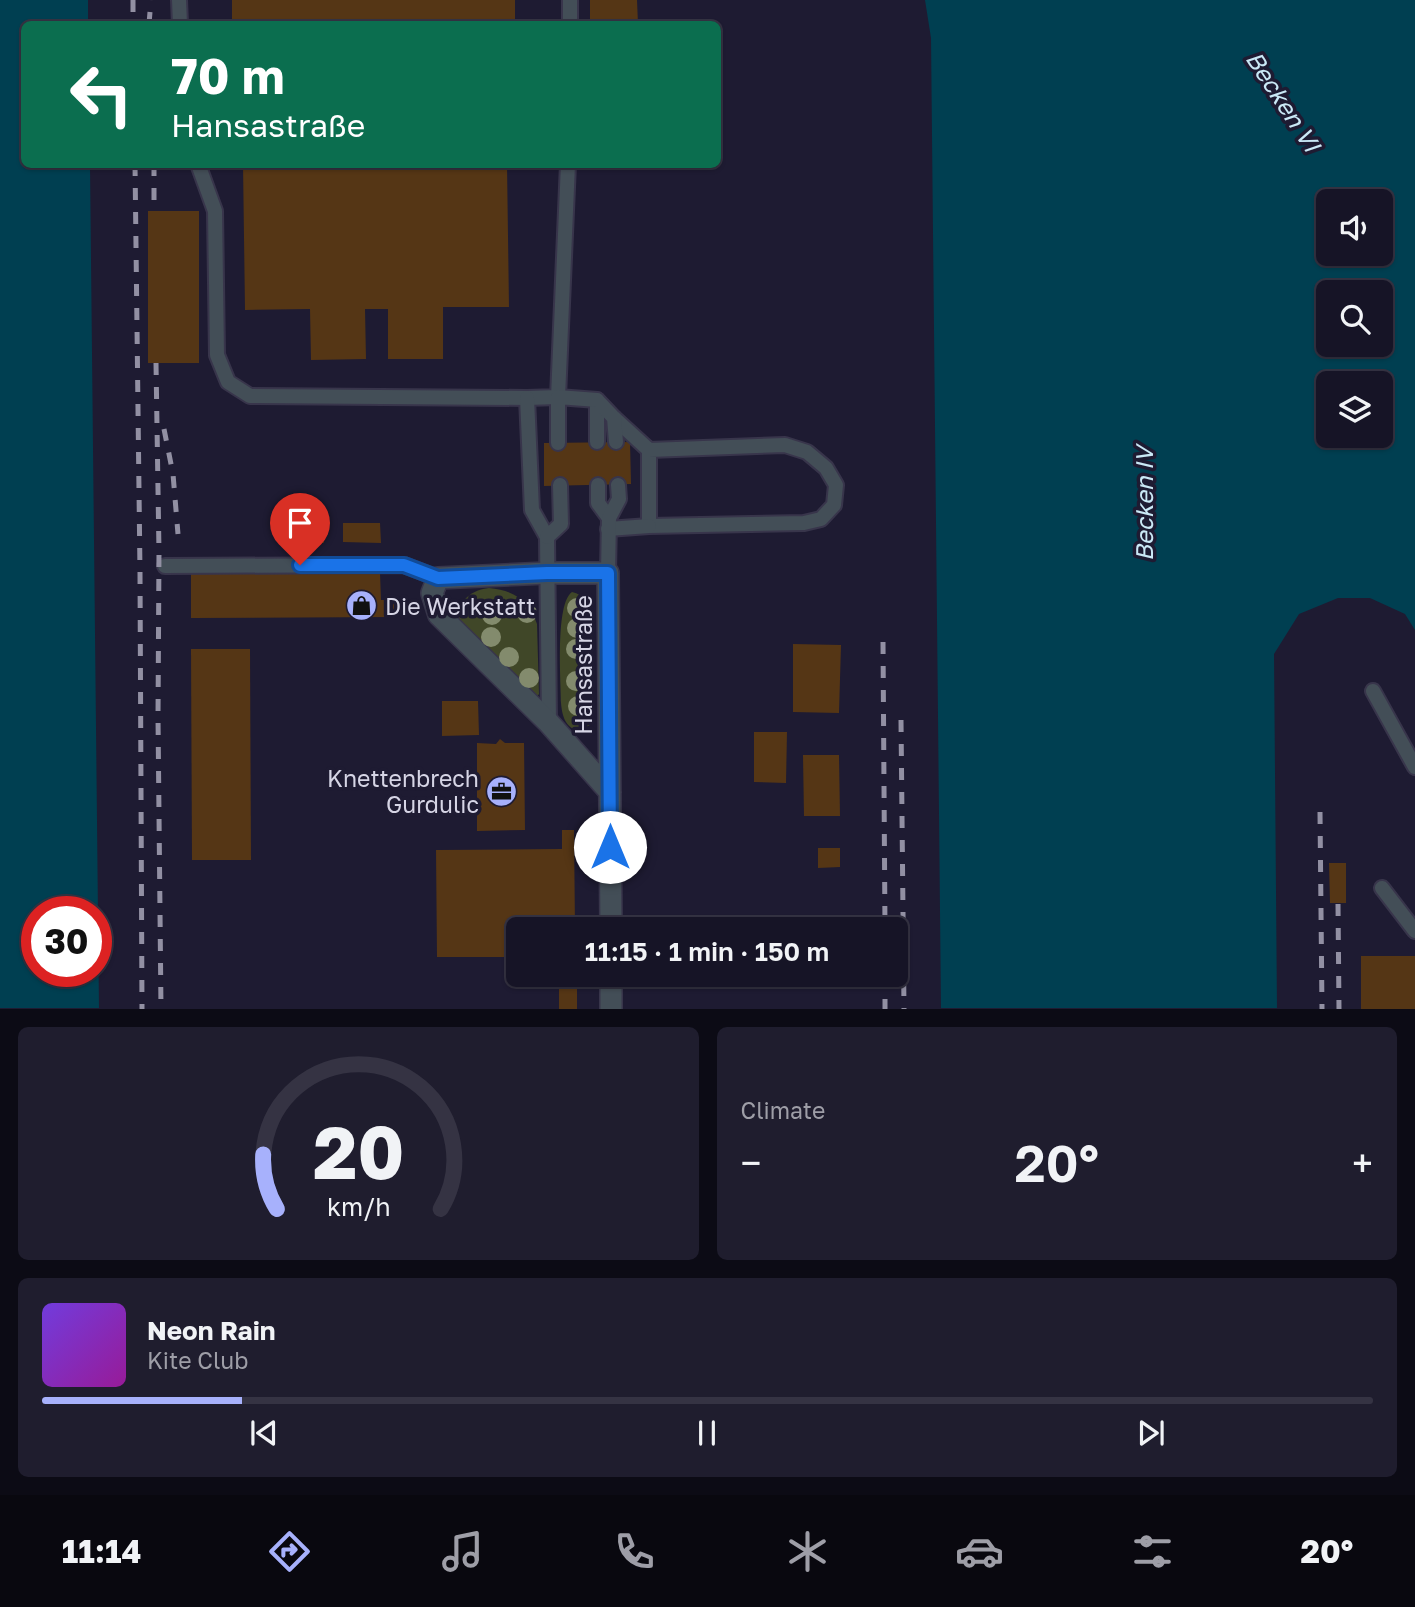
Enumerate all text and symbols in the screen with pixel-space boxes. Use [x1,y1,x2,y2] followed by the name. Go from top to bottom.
[1241,45,1329,159] water label: Becken VI
[171,46,285,105] text: 70 m
[56,49,147,140] icon: left
[171,106,365,144] text: Hansastraße
[1316,189,1393,448] map controls
[1316,189,1393,266] button: sound
[1316,280,1393,357] button: search
[1316,371,1393,448] button: layers
[1129,443,1158,561] water label: Becken IV
[270,493,330,565] pin
[281,504,319,542] icon: arrive
[345,589,379,623] shop icon: Die Werkstatt
[385,592,535,620] place label: Die Werkstatt
[569,595,597,735] street label: Hansastraße
[327,764,479,818] place label: Knettenbrech Gurdulic
[485,774,519,808] office icon: Knettenbrech Gurdulic
[573,810,647,884] position arrow
[21,896,112,987] speed limit sign: 30
[585,936,829,967] text: 11:15 · 1 min · 150 m
[741,1096,825,1124] text: Climate
[312,1109,404,1196] text: 20
[1014,1131,1099,1193] text: 20°
[741,1140,761,1185] text: −
[1352,1140,1373,1185] text: +
[326,1191,390,1222] text: km/h
[147,1315,276,1346] text: Neon Rain
[147,1346,248,1374] text: Kite Club
[245,1414,283,1452] icon: previous
[688,1414,726,1452] icon: pause
[1132,1414,1170,1452] icon: next
[265,1527,314,1576] icon: directions
[438,1527,487,1576] icon: music
[610,1527,659,1576] icon: phone
[783,1527,832,1576] icon: climate
[955,1527,1004,1576] icon: car
[1128,1527,1177,1576] icon: filters
[62,1532,141,1570] text: 11:14
[1300,1532,1353,1570] text: 20°

